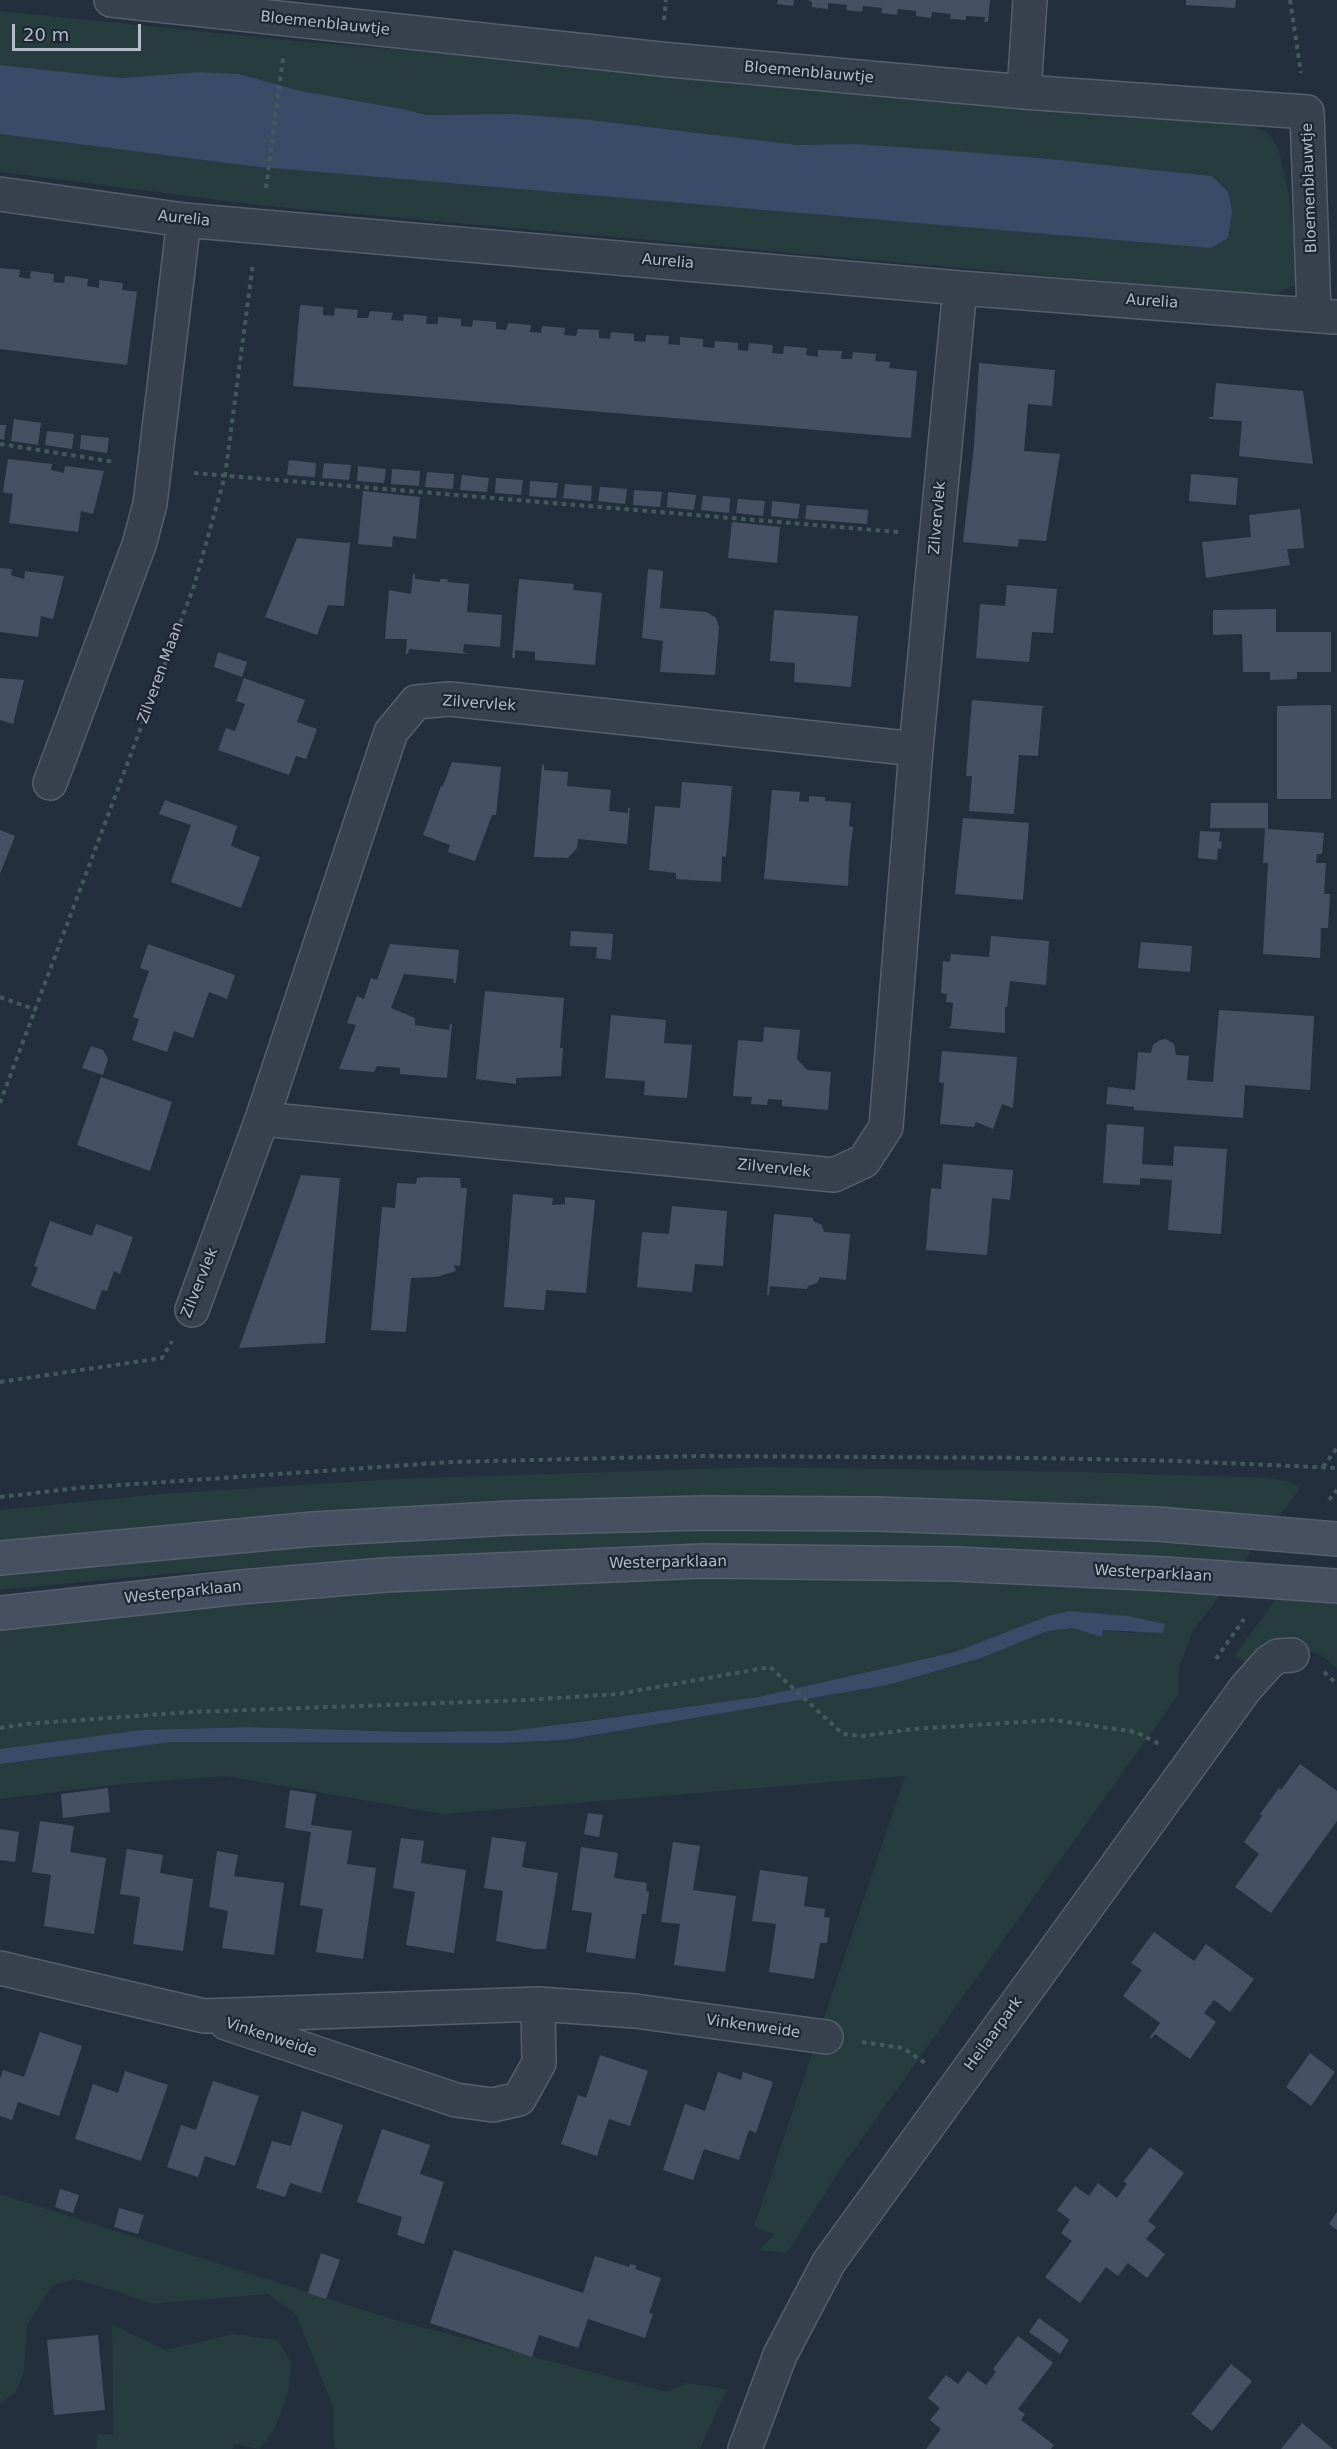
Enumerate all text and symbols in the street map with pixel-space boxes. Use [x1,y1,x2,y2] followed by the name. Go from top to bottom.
[259,8,391,40] street label: Bloemenblauwtje
[15,12,144,50] scale bar
[23,24,69,45] text: 20 m
[743,58,875,88] street label: Bloemenblauwtje
[1299,123,1321,253] street label: Bloemenblauwtje
[157,207,211,231] street label: Aurelia
[641,251,695,273] street label: Aurelia
[1125,291,1179,313] street label: Aurelia
[926,480,950,556] street label: Zilvervlek
[134,620,188,726] street label: Zilveren Maan
[442,692,516,716] street label: Zilvervlek
[736,1156,812,1182] street label: Zilvervlek
[178,1245,222,1321] street label: Zilvervlek
[609,1553,727,1573] street label: Westerparklaan
[1094,1562,1212,1586] street label: Westerparklaan
[123,1578,243,1608] street label: Westerparklaan
[961,1994,1027,2074] street label: Heilaarpark
[705,2011,801,2043] street label: Vinkenweide
[223,2015,319,2061] street label: Vinkenweide

